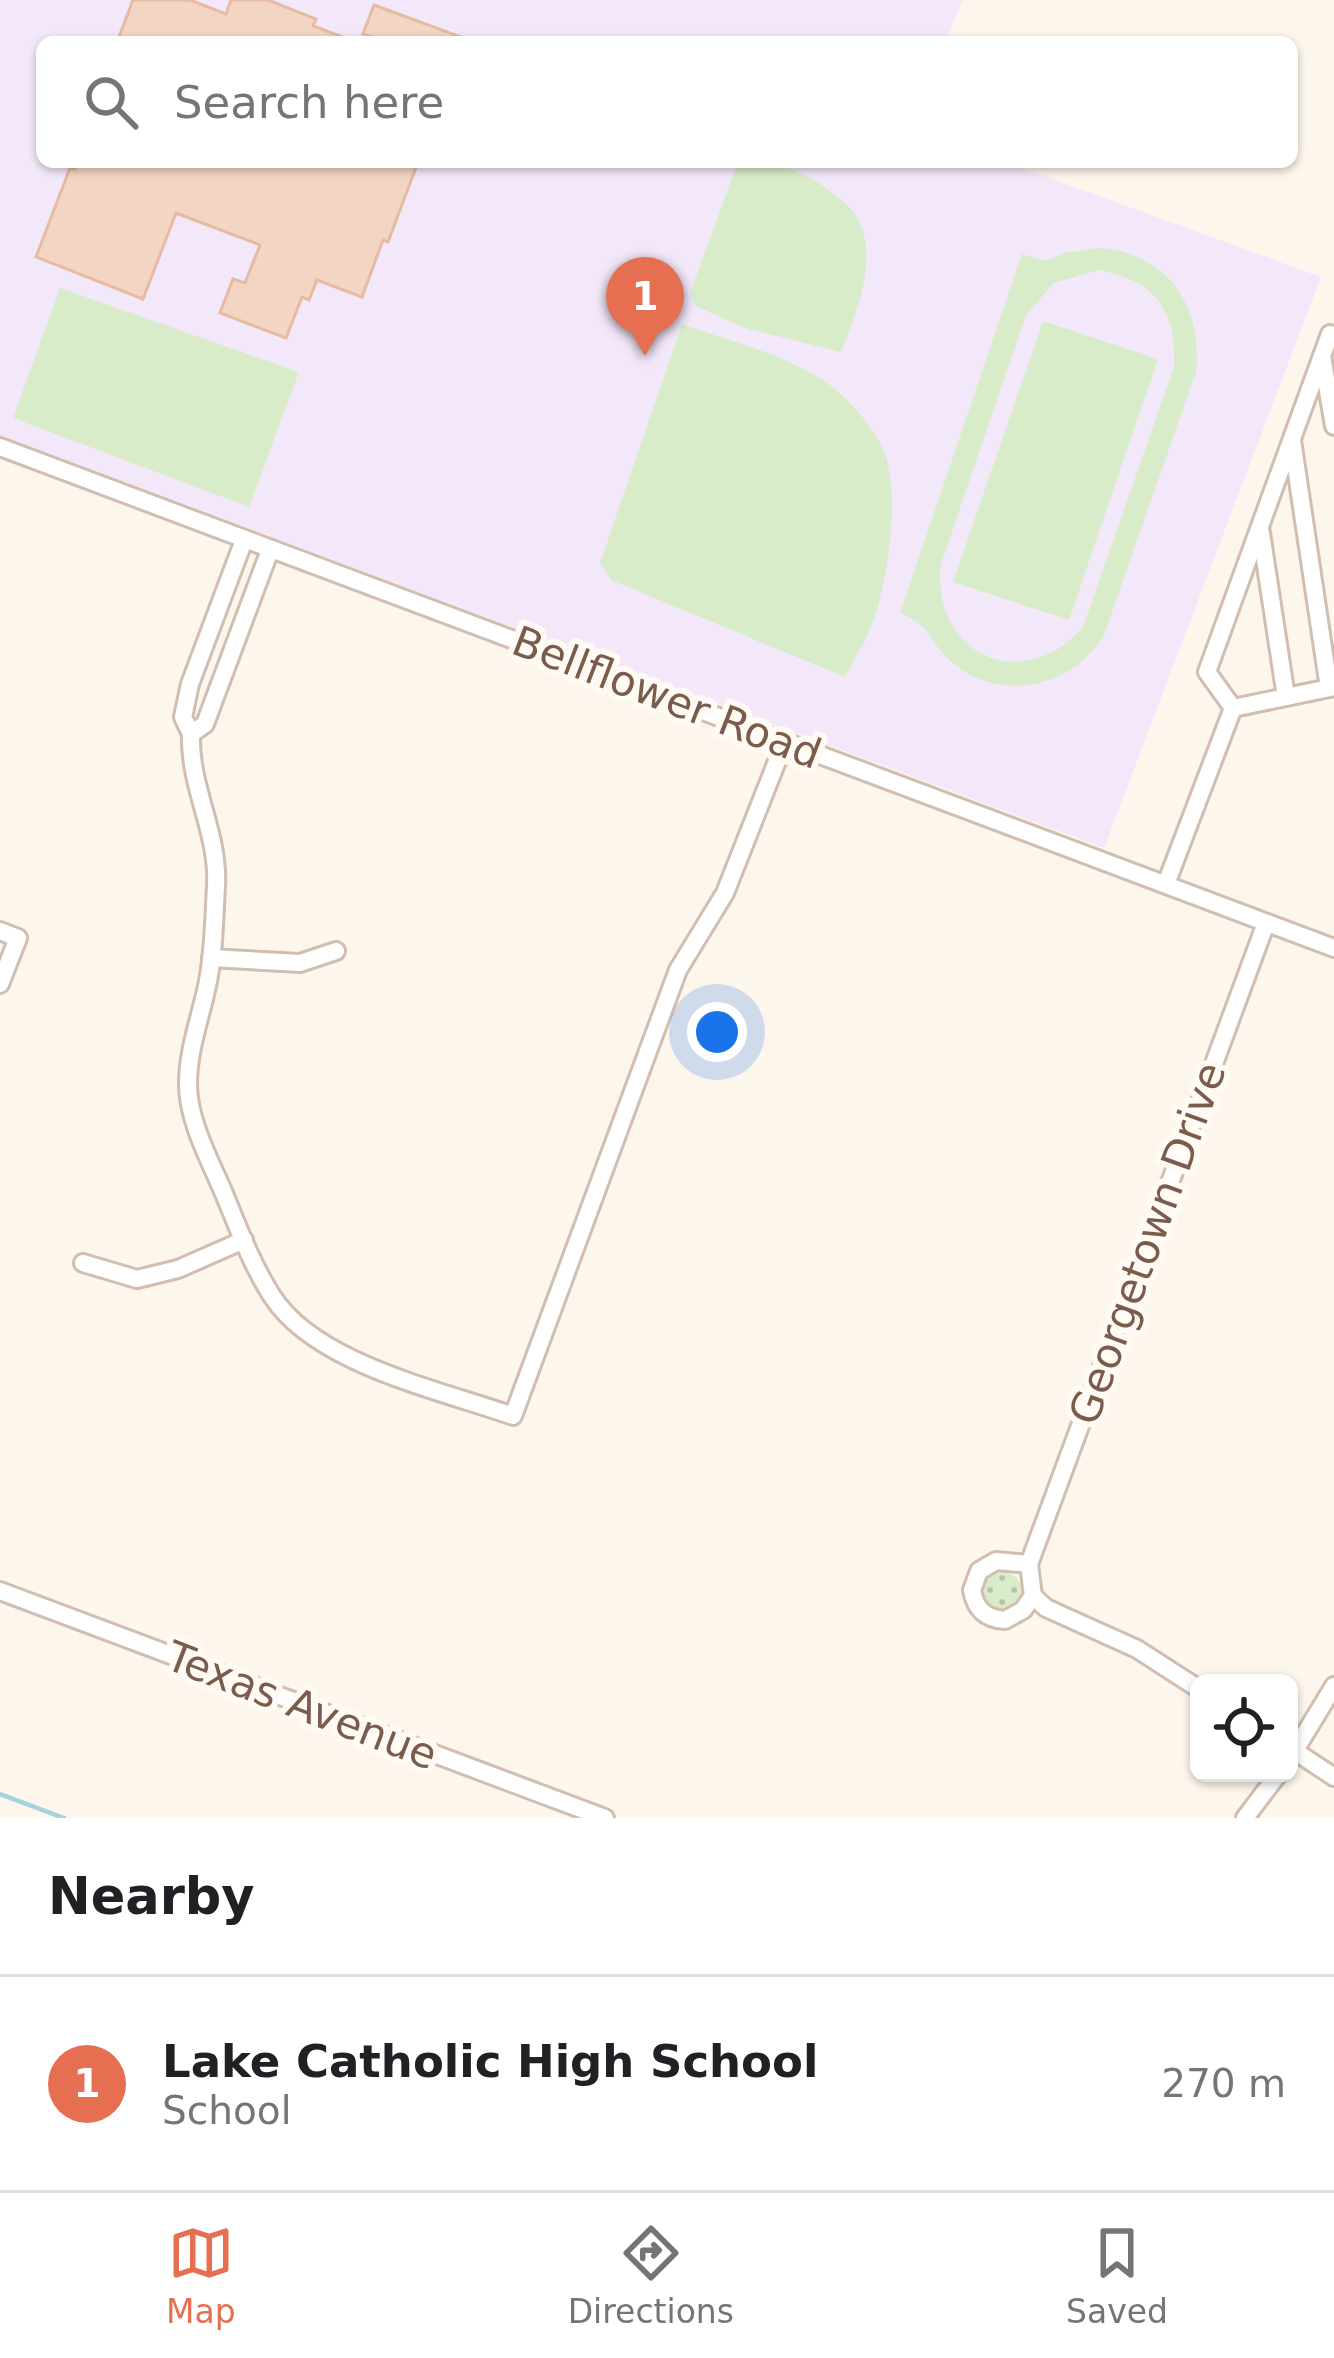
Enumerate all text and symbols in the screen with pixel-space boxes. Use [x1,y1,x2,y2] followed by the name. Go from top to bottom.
[36,36,1298,168] search box
[78,69,144,135] icon: search
[174,76,444,129] text: Search here
[606,257,684,356] pin: 1
[506,616,828,779] street label: Bellflower Road
[687,1002,747,1062] your location
[1059,1056,1236,1431] street label: Georgetown Drive
[159,1631,444,1779] street label: Texas Avenue
[1190,1674,1298,1782] map controls
[1190,1674,1298,1782] button: locate
[48,1867,255,1926] text: Nearby
[162,2035,818,2088] text: Lake Catholic High School
[73,2061,101,2106] text: 1
[1161,2061,1286,2106] text: 270 m
[162,2088,291,2133] text: School
[166,2220,236,2331] tab: Map
[568,2220,734,2331] tab: Directions
[1066,2220,1168,2331] tab: Saved

